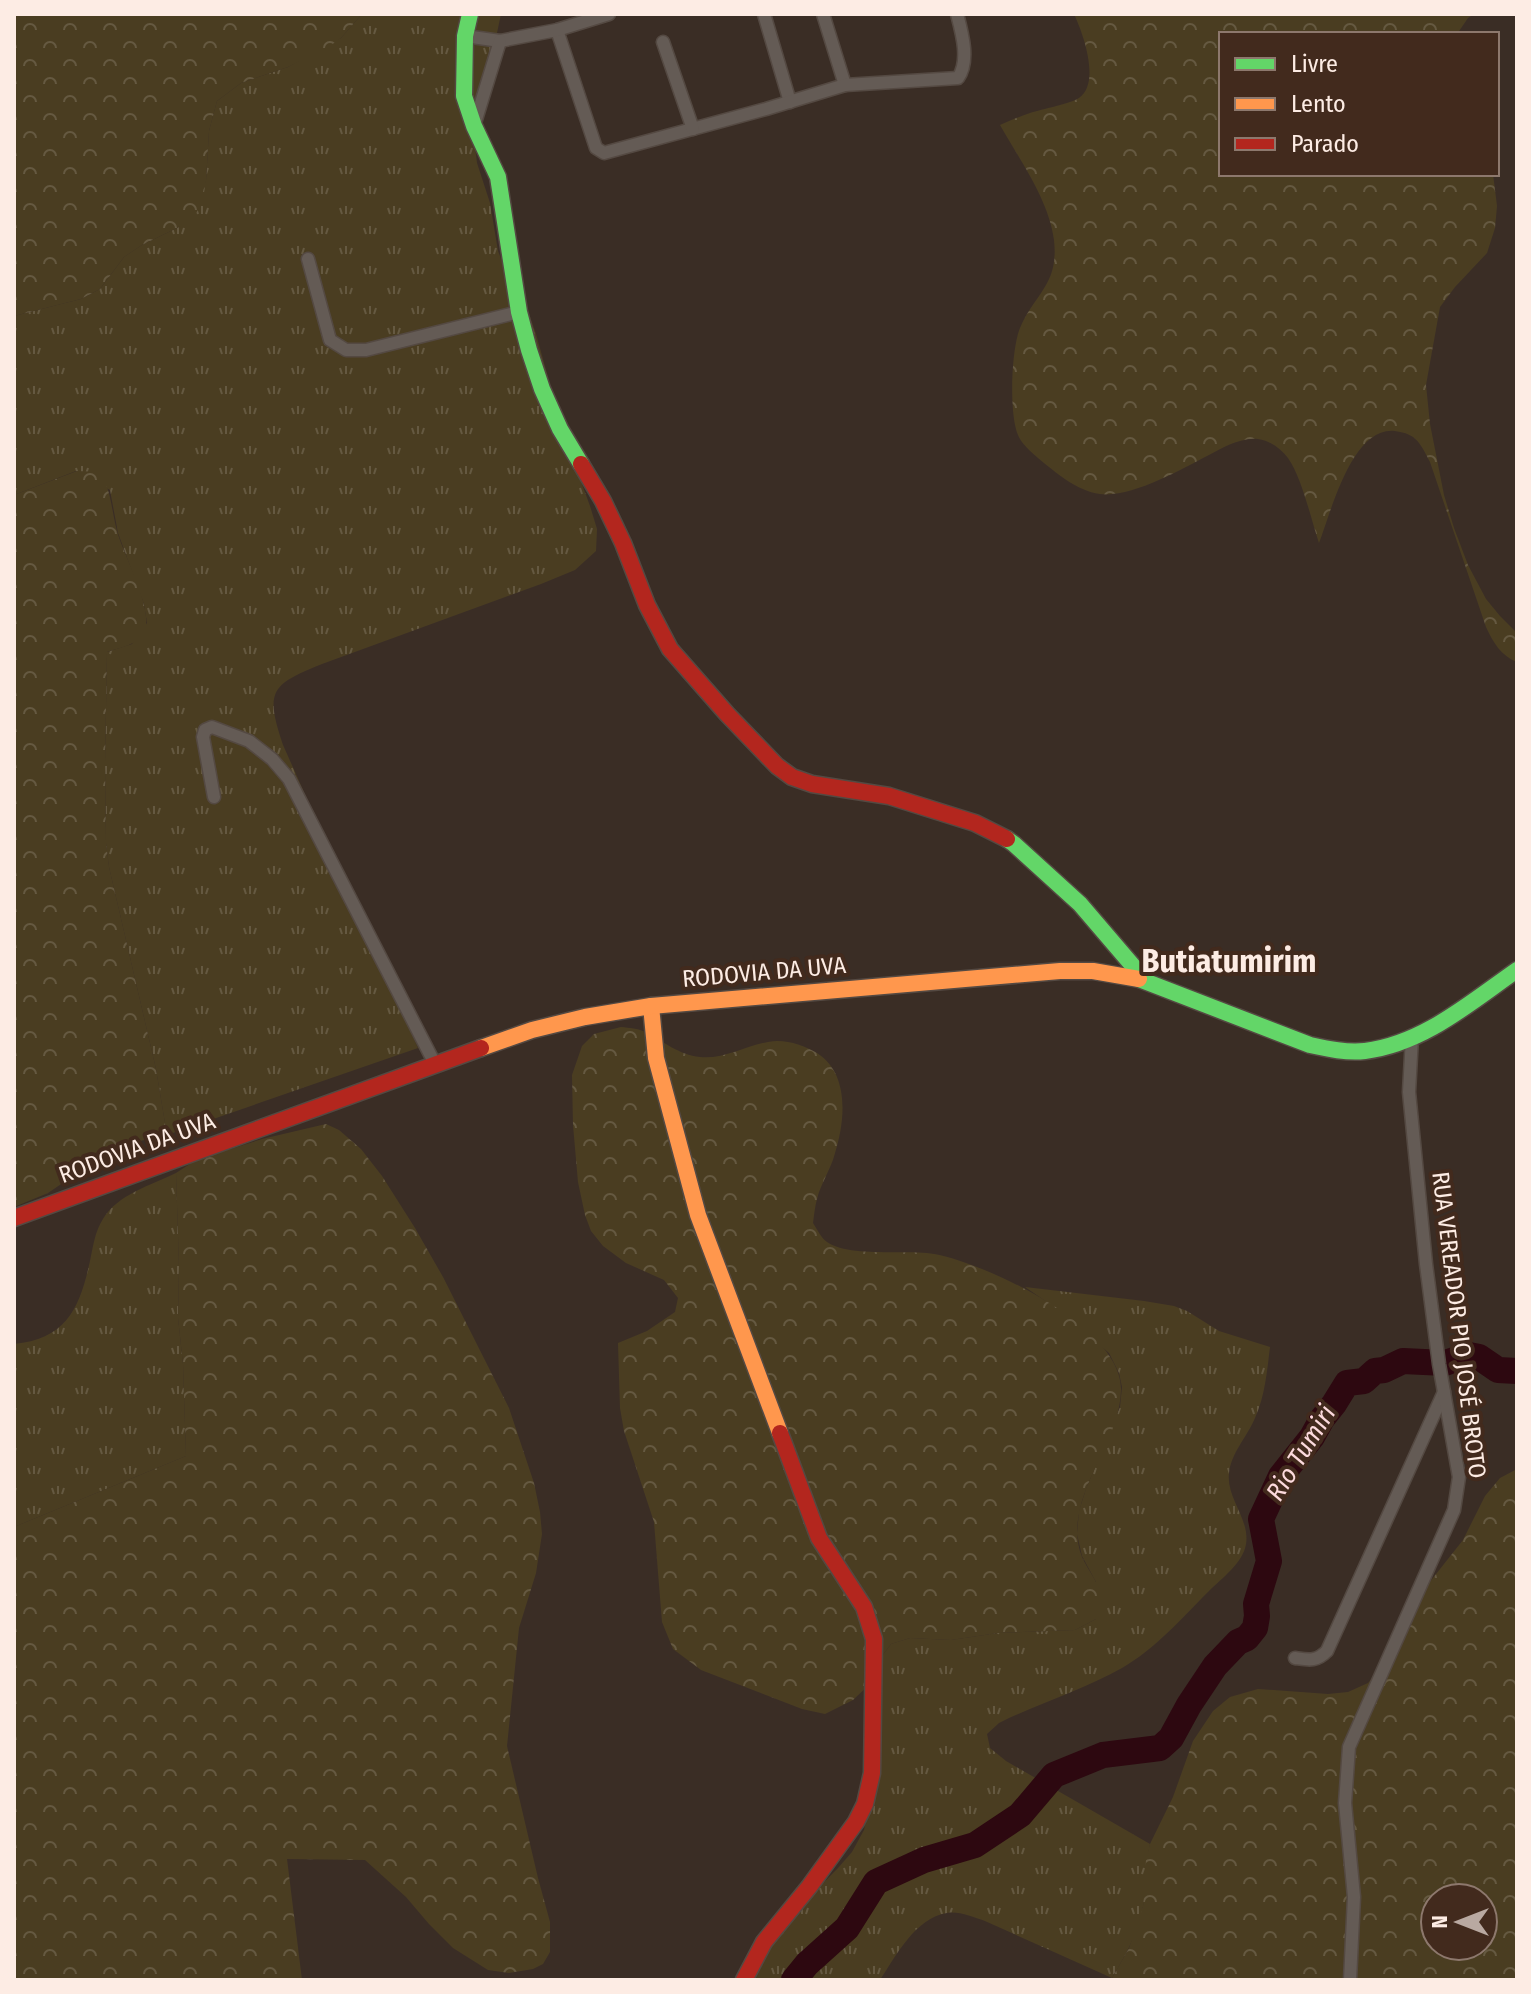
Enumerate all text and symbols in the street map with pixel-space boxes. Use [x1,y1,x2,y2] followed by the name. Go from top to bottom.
[1219,32,1499,176] legend
[1291,50,1338,78] text: Livre
[1291,90,1346,118] text: Lento
[1291,130,1359,158] text: Parado
[1142,942,1316,980] district label: Butiatumirim
[681,951,847,993] street label: RODOVIA DA UVA
[55,1107,219,1189] street label: RODOVIA DA UVA
[1426,1170,1493,1480] street label: RUA VEREADOR PIO JOSÉ BROTO
[1260,1399,1343,1506] water label: Rio Tumiri
[1419,1882,1499,1962] north arrow
[1426,1915,1453,1929] text: N

